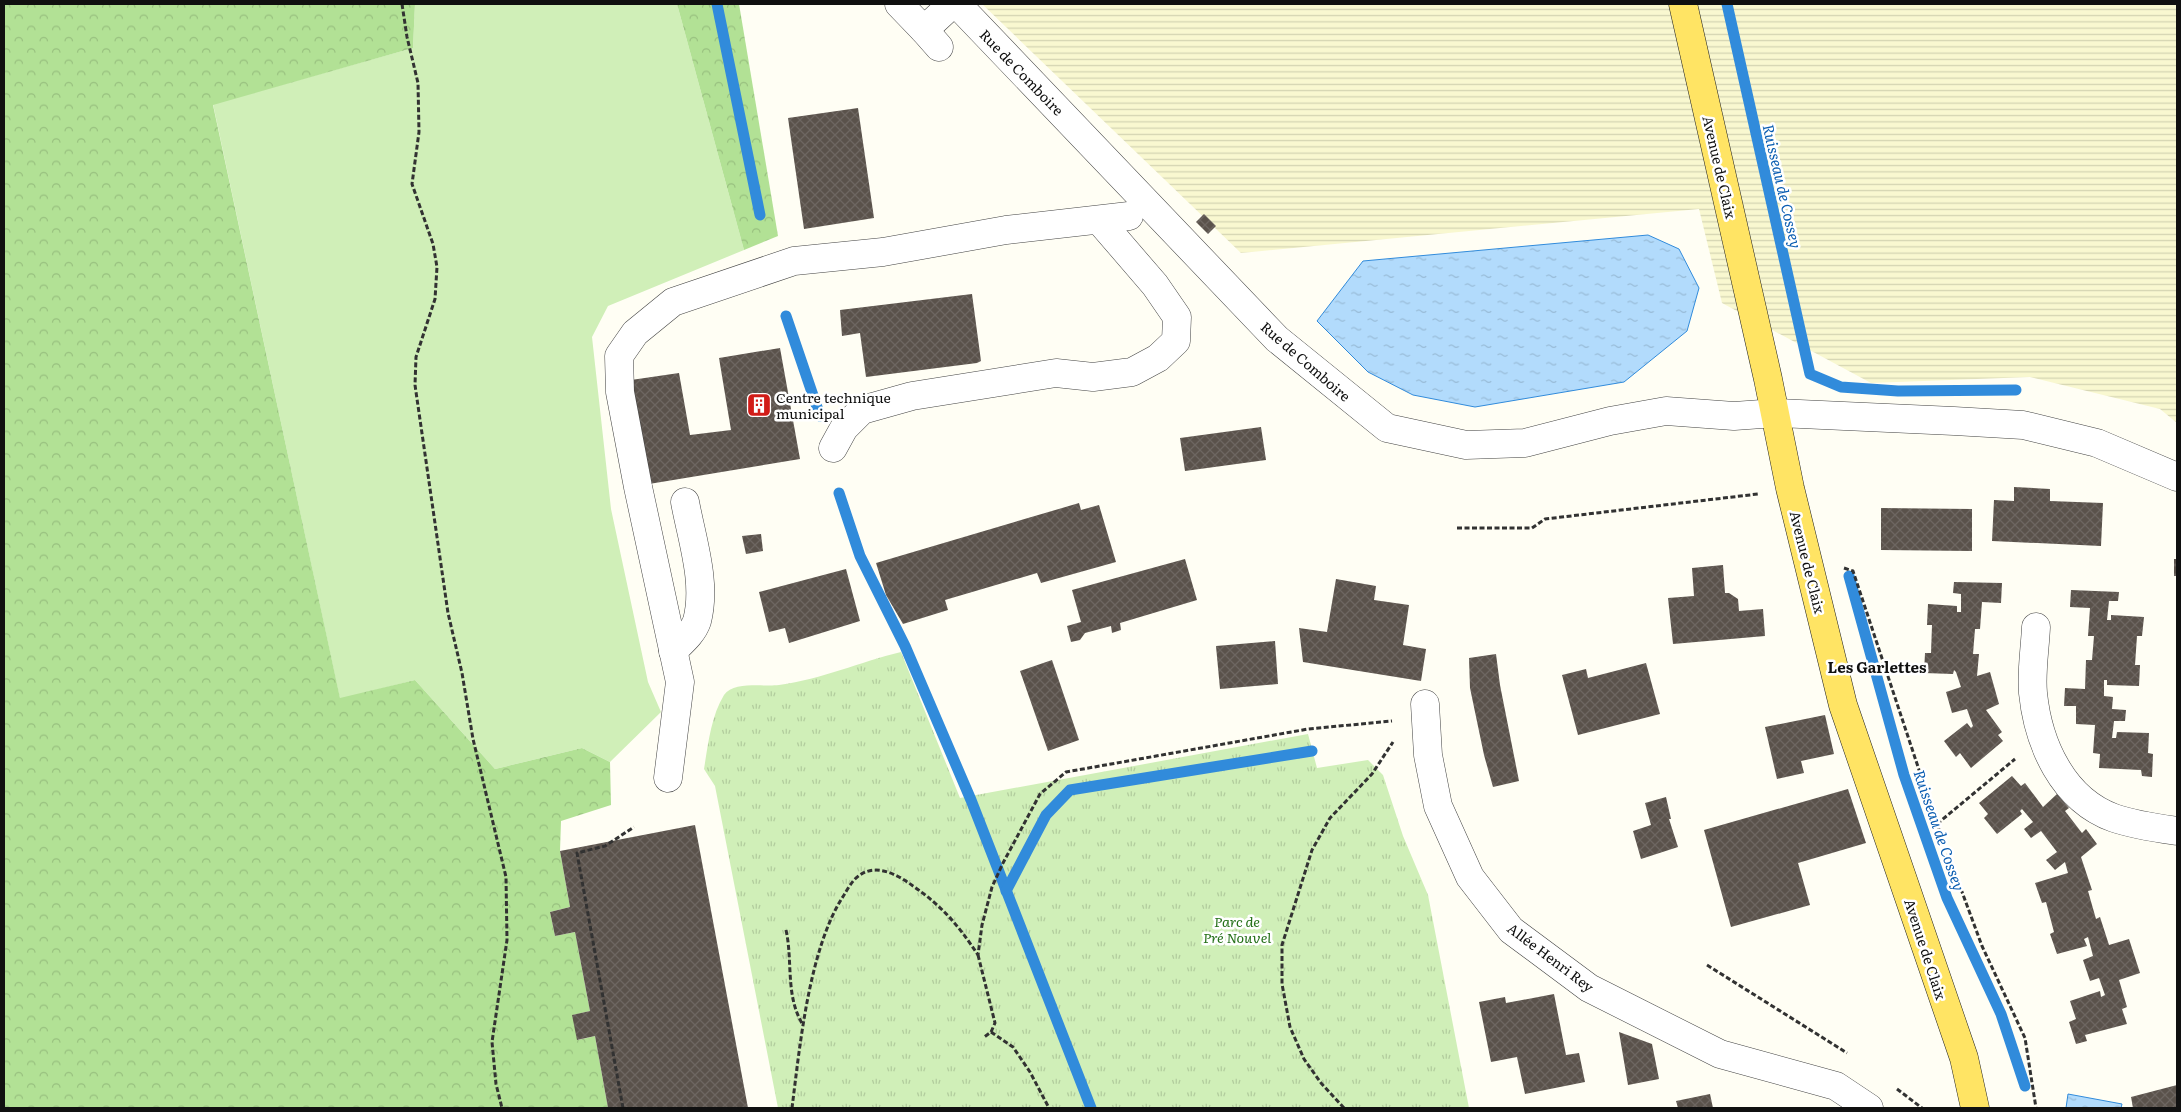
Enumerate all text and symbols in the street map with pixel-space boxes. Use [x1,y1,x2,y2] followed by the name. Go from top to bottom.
[976,24,1068,120] street label: Rue de Comboire
[1698,114,1742,220] street label: Avenue de Claix
[1758,122,1808,250] water label: Ruisseau de Cossey
[1257,316,1355,406] street label: Rue de Comboire
[776,387,891,423] place label: Centre technique municipal
[746,392,772,418] building icon: Centre technique municipal
[1786,509,1830,615] street label: Avenue de Claix
[1828,655,1927,678] district label: Les Garlettes
[1908,766,1972,894] water label: Ruisseau de Cossey
[1900,896,1952,1002] street label: Avenue de Claix
[1203,911,1271,947] park label: Parc de Pré Nouvel
[1504,918,1599,997] street label: Allée Henri Rey

